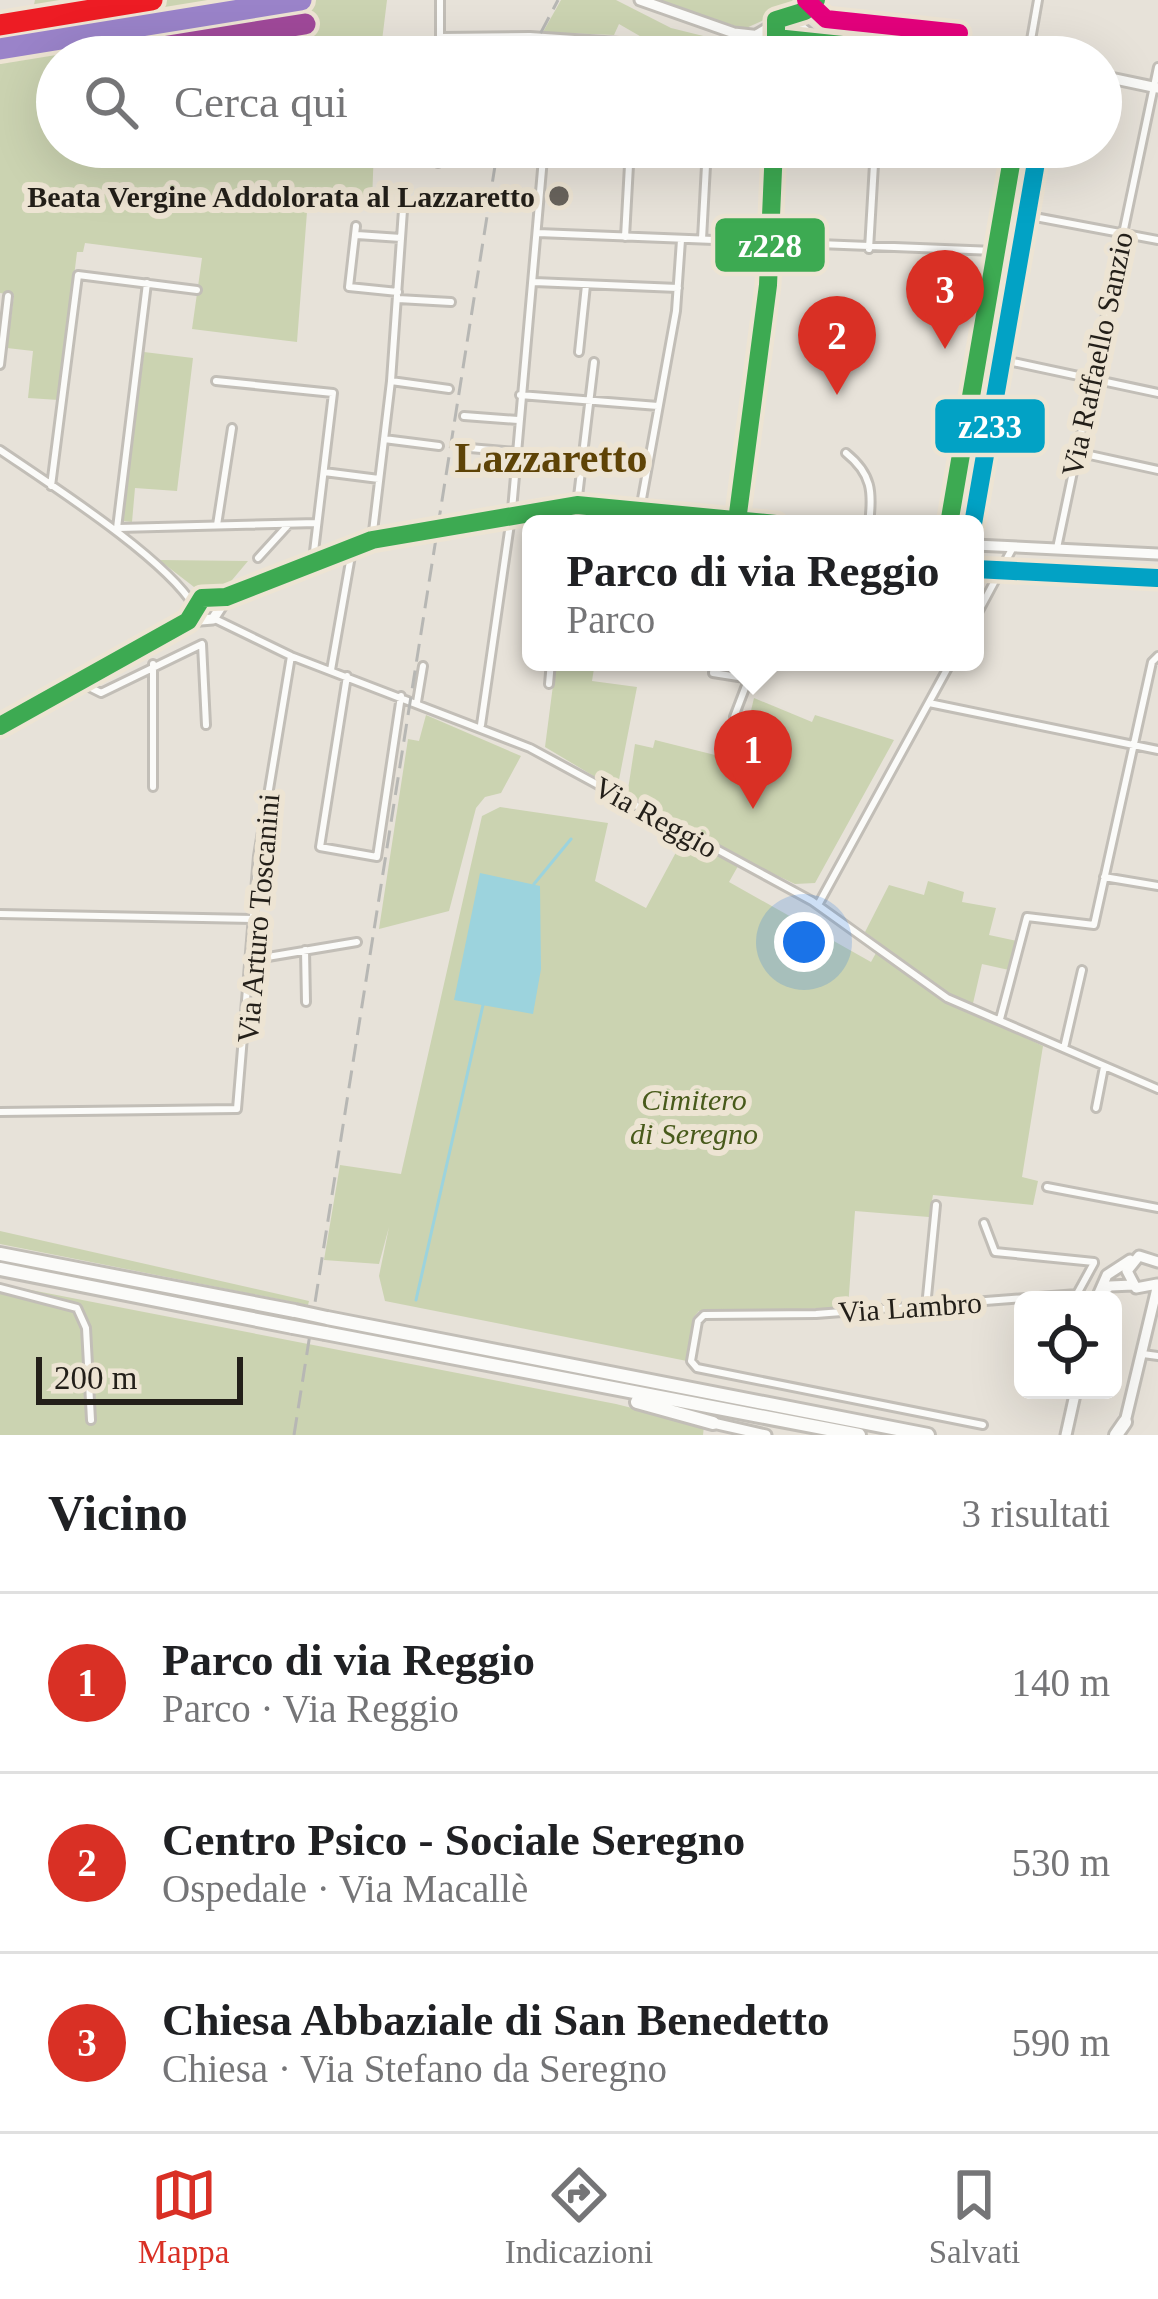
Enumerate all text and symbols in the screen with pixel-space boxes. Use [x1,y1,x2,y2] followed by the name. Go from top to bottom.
[36,36,1122,168] search box
[78,69,144,135] icon: search
[174,77,348,127] text: Cerca qui
[27,180,535,213] place label: Beata Vergine Addolorata al Lazzaretto
[546,183,572,209] marker: Beata Vergine Addolorata al Lazzaretto
[713,216,827,274] line badge: z228
[738,228,802,264] text: z228
[1055,229,1139,479] street label: Via Raffaello Sanzio
[906,250,984,349] pin: 3
[798,296,876,395] pin: 2
[933,397,1047,455] line badge: z233
[958,409,1022,445] text: z233
[455,435,647,481] district label: Lazzaretto
[522,515,984,671] popup
[567,546,939,596] text: Parco di via Reggio
[567,598,655,641] text: Parco
[714,710,792,809] pin: 1
[589,770,723,864] street label: Via Reggio
[231,792,285,1044] street label: Via Arturo Toscanini
[774,912,834,972] your location
[630,1083,758,1150] park label: Cimitero di Seregno
[837,1286,983,1328] street label: Via Lambro
[1014,1291,1122,1399] map controls
[1014,1291,1122,1399] button: locate
[36,1351,243,1404] scale bar
[54,1360,137,1396] text: 200 m
[48,1485,188,1541] text: Vicino
[962,1492,1110,1535] text: 3 risultati
[162,1635,535,1685] text: Parco di via Reggio
[77,1661,97,1704] text: 1
[1011,1661,1110,1704] text: 140 m
[162,1687,459,1730] text: Parco · Via Reggio
[162,1815,745,1865] text: Centro Psico - Sociale Seregno
[77,1841,97,1884] text: 2
[1011,1841,1110,1884] text: 530 m
[162,1867,528,1910] text: Ospedale · Via Macallè
[162,1995,830,2045] text: Chiesa Abbaziale di San Benedetto
[77,2021,97,2064] text: 3
[1011,2021,1110,2064] text: 590 m
[162,2047,667,2090] text: Chiesa · Via Stefano da Seregno
[138,2162,229,2271] tab: Mappa
[505,2162,653,2271] tab: Indicazioni
[929,2162,1020,2271] tab: Salvati

